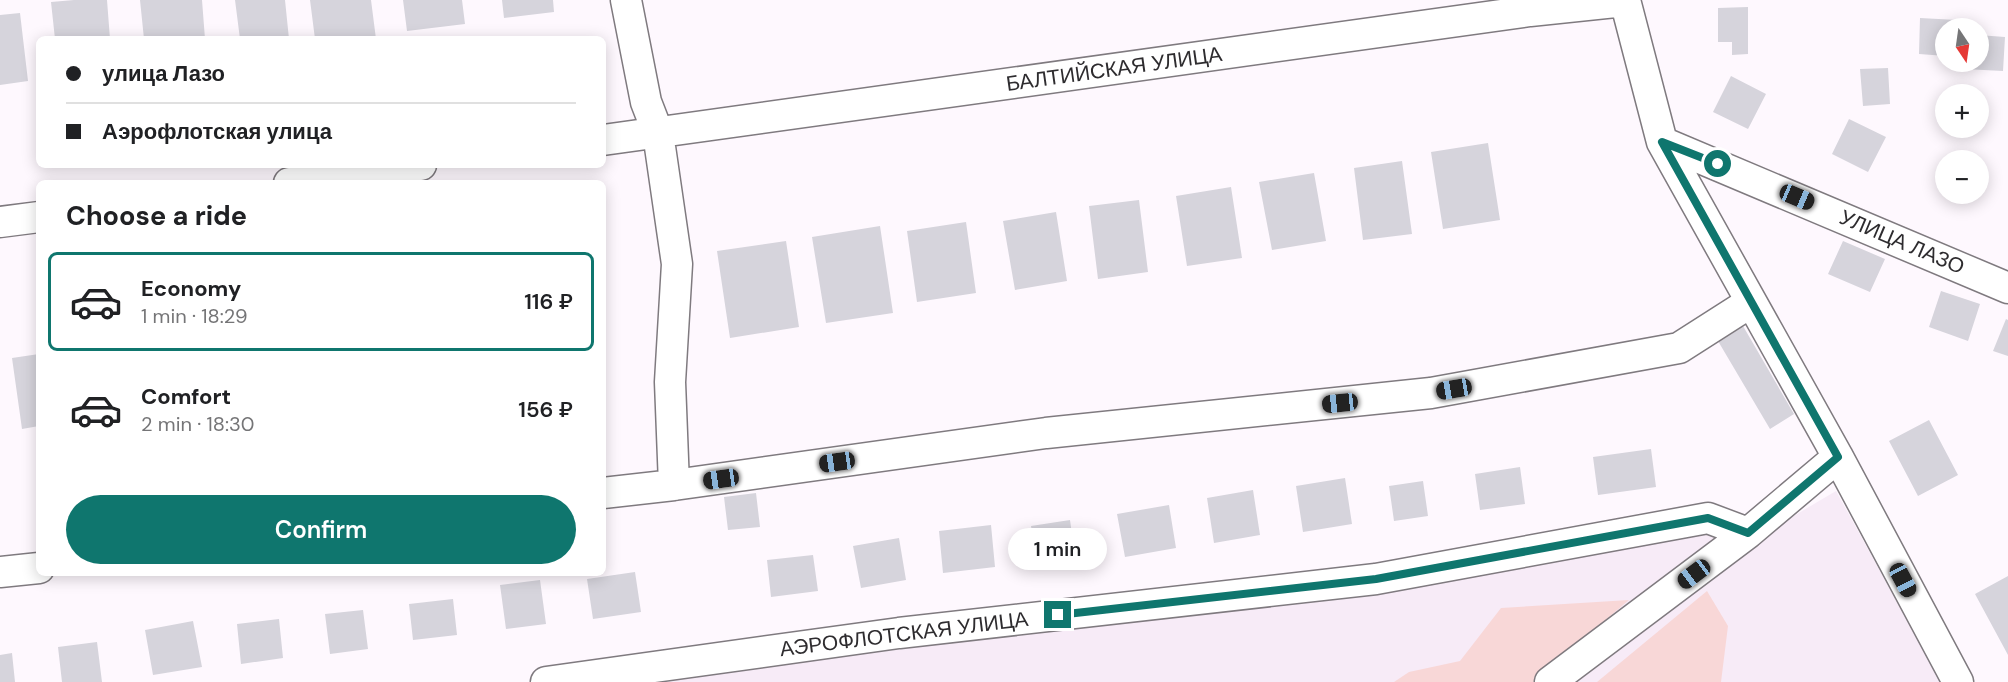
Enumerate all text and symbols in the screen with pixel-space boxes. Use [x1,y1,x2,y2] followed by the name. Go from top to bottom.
[1935,18,1989,72] north arrow
[1935,18,1989,204] map controls
[1004,40,1224,98] street label: БАЛТИЙСКАЯ УЛИЦА
[102,59,225,88] text: улица Лазо
[1935,84,1989,138] button: +
[102,117,332,146] text: Аэрофлотская улица
[1704,150,1731,177] route start
[1935,150,1989,204] button: −
[1777,182,1817,212] car
[66,198,247,233] text: Choose a ride
[1835,203,1969,281] street label: УЛИЦА ЛАЗО
[141,274,241,303] text: Economy
[69,275,123,329] icon: car
[524,287,573,316] text: 116 ₽
[141,303,248,329] text: 1 min · 18:29
[1435,377,1473,401] car
[141,382,231,411] text: Comfort
[69,383,123,437] icon: car
[1321,392,1359,414] car
[518,395,573,424] text: 156 ₽
[141,411,254,437] text: 2 min · 18:30
[818,451,856,473] car
[702,468,740,490] car
[66,495,576,564] button: Confirm
[1008,528,1108,570] callout: 1 min
[1034,536,1081,562] text: 1 min
[1674,556,1714,592] car
[1887,560,1919,600] car
[1044,601,1071,628] route end
[778,605,1030,663] street label: АЭРОФЛОТСКАЯ УЛИЦА

